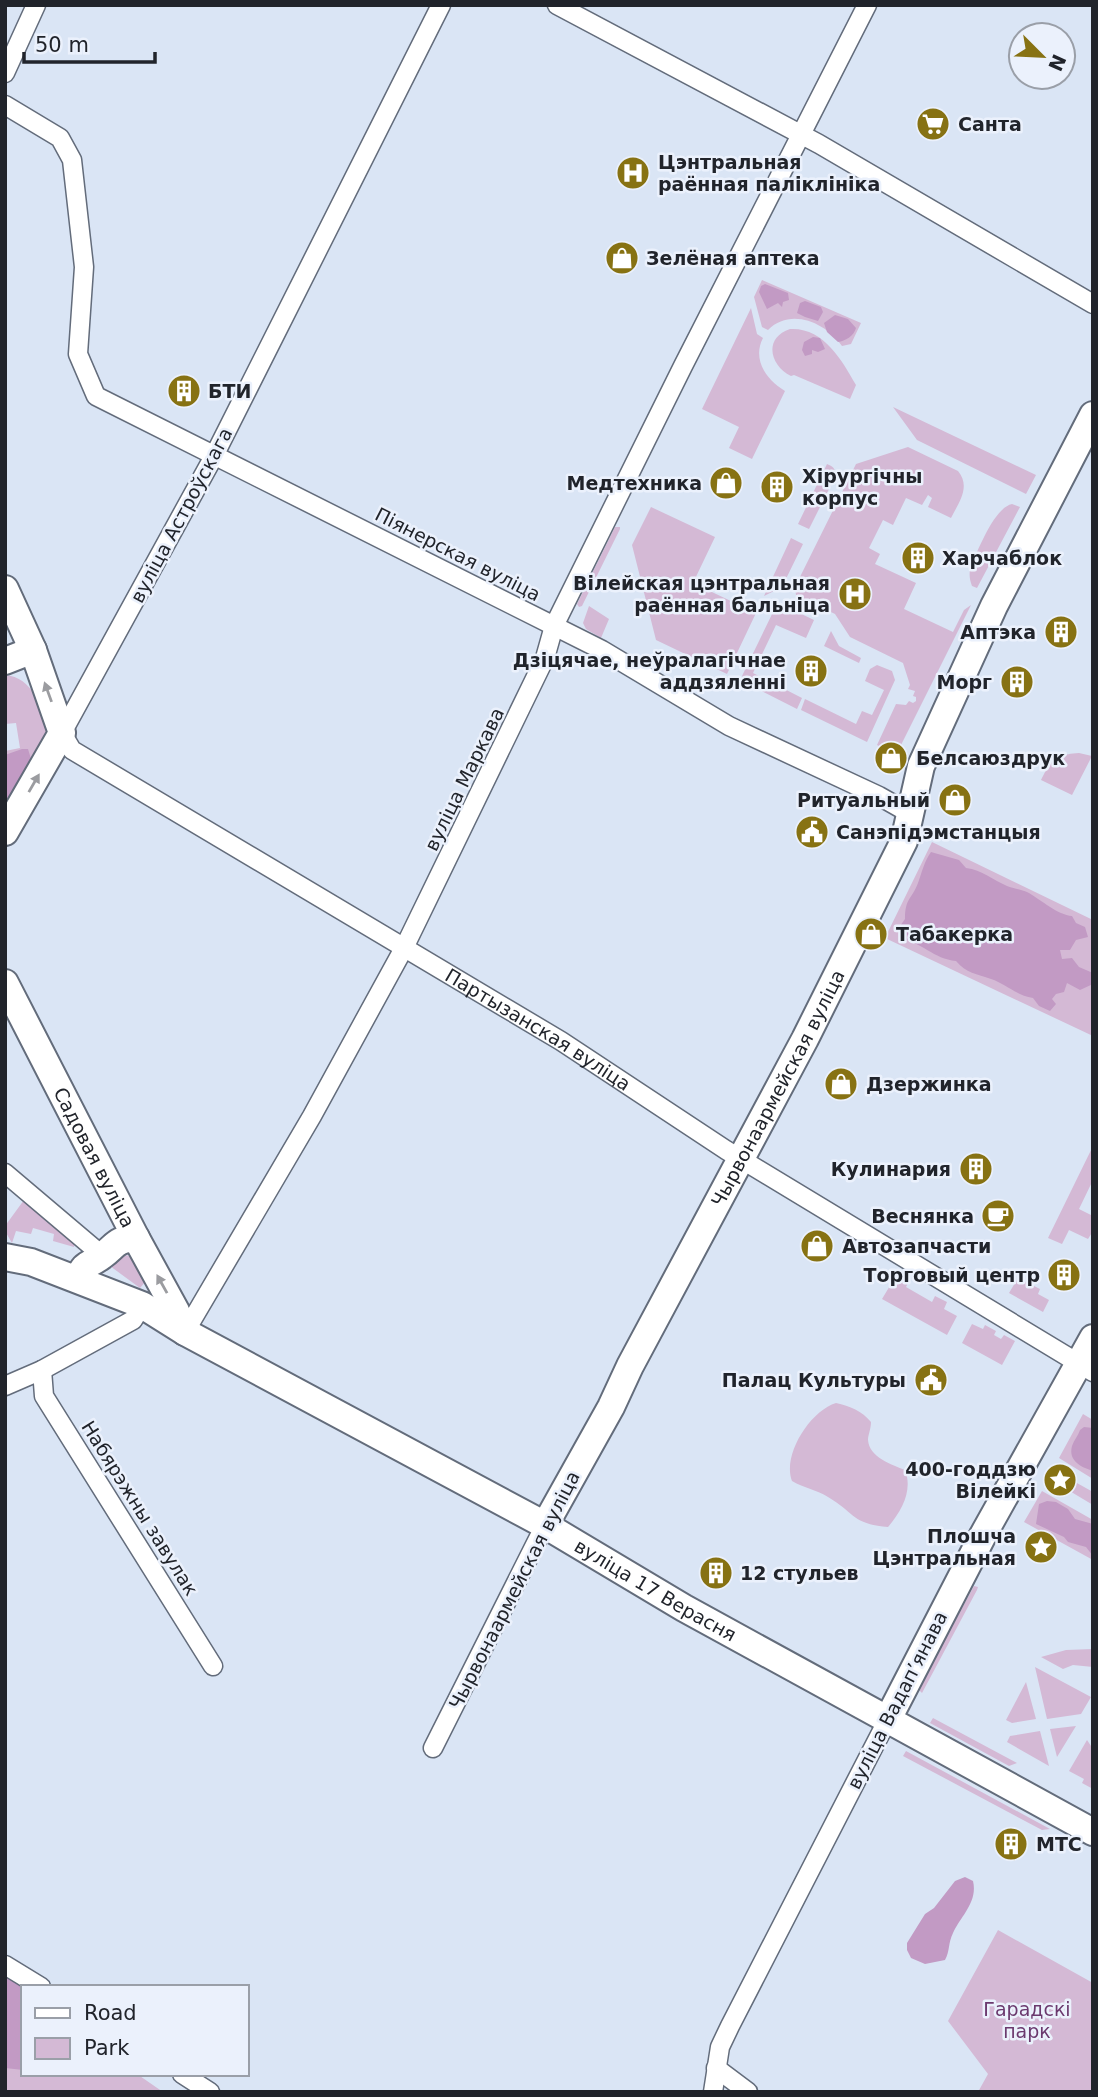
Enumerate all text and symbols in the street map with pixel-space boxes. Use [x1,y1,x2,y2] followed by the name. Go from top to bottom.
[24,21,156,65] scale bar
[1007,21,1077,91] north arrow
[35,33,89,57] text: 50 m
[1044,51,1071,75] text: N
[914,105,952,143] supermarket icon: Санта
[958,113,1022,135] place label: Санта
[658,151,880,195] place label: Цэнтральная раённая паліклініка
[614,154,652,192] hospital icon: Цэнтральная раённая паліклініка
[603,239,641,277] shop icon: Зелёная аптека
[646,247,820,269] place label: Зелёная аптека
[165,372,203,410] building icon: БТИ
[208,380,251,402] place label: БТИ
[125,424,237,606] street label: вуліца Астроўскага
[707,464,745,502] shop icon: Медтехника
[802,465,923,509] place label: Хірургічны корпус
[758,468,796,506] building icon: Хірургічны корпус
[567,472,702,494] place label: Медтехника
[372,503,544,605] street label: Піянерская вуліца
[899,539,937,577] building icon: Харчаблок
[942,547,1062,569] place label: Харчаблок
[573,572,830,616] place label: Вілейская цэнтральная раённая бальніца
[836,575,874,613] hospital icon: Вілейская цэнтральная раённая бальніца
[1042,613,1080,651] building icon: Аптэка
[960,621,1036,643] place label: Аптэка
[513,649,786,693] place label: Дзіцячае, неўралагічнае аддзяленні
[792,652,830,690] building icon: Дзіцячае, неўралагічнае аддзяленні
[998,663,1036,701] building icon: Морг
[937,671,992,693] place label: Морг
[42,681,53,702] one-way arrow
[420,704,508,854] street label: вуліца Маркава
[872,739,910,777] shop icon: Белсаюздрук
[916,747,1065,769] place label: Белсаюздрук
[28,773,40,792] one-way arrow
[936,781,974,819] shop icon: Ритуальный
[797,789,930,811] place label: Ритуальный
[793,813,831,851] public building icon: Санэпідэмстанцыя
[836,821,1041,843] place label: Санэпідэмстанцыя
[852,915,890,953] shop icon: Табакерка
[896,923,1013,945] place label: Табакерка
[441,964,635,1095] street label: Партызанская вуліца
[706,966,849,1211] street label: Чырвонаармейская вуліца
[822,1065,860,1103] shop icon: Дзержинка
[866,1073,992,1095] place label: Дзержинка
[49,1084,140,1231] street label: Садовая вуліца
[957,1150,995,1188] building icon: Кулинария
[831,1158,951,1180] place label: Кулинария
[979,1197,1017,1235] cafe icon: Веснянка
[871,1205,974,1227] place label: Веснянка
[798,1227,836,1265] shop icon: Автозапчасти
[842,1235,991,1257] place label: Автозапчасти
[1045,1256,1083,1294] building icon: Торговый центр
[864,1264,1040,1286] place label: Торговый центр
[156,1275,168,1294] one-way arrow
[912,1361,950,1399] public building icon: Палац Культуры
[722,1369,906,1391] place label: Палац Культуры
[77,1417,203,1599] street label: Набярэжны завулак
[905,1458,1036,1502] place label: 400-годдзю Вілейкі
[1041,1461,1079,1499] place icon: 400-годдзю Вілейкі
[444,1467,584,1713] street label: Чырвонаармейская вуліца
[872,1525,1016,1569] place label: Плошча Цэнтральная
[1022,1528,1060,1566] place icon: Плошча Цэнтральная
[571,1534,740,1646] street label: вуліца 17 Верасня
[697,1554,735,1592] building icon: 12 стульев
[740,1562,859,1584] place label: 12 стульев
[843,1607,951,1793] street label: вуліца Вадапʼянава
[992,1825,1030,1863] building icon: МТС
[1036,1833,1082,1855] place label: МТС
[21,1985,248,2076] legend
[983,1998,1071,2042] park label: Гарадскі парк
[84,2001,137,2025] text: Road
[84,2036,130,2060] text: Park

